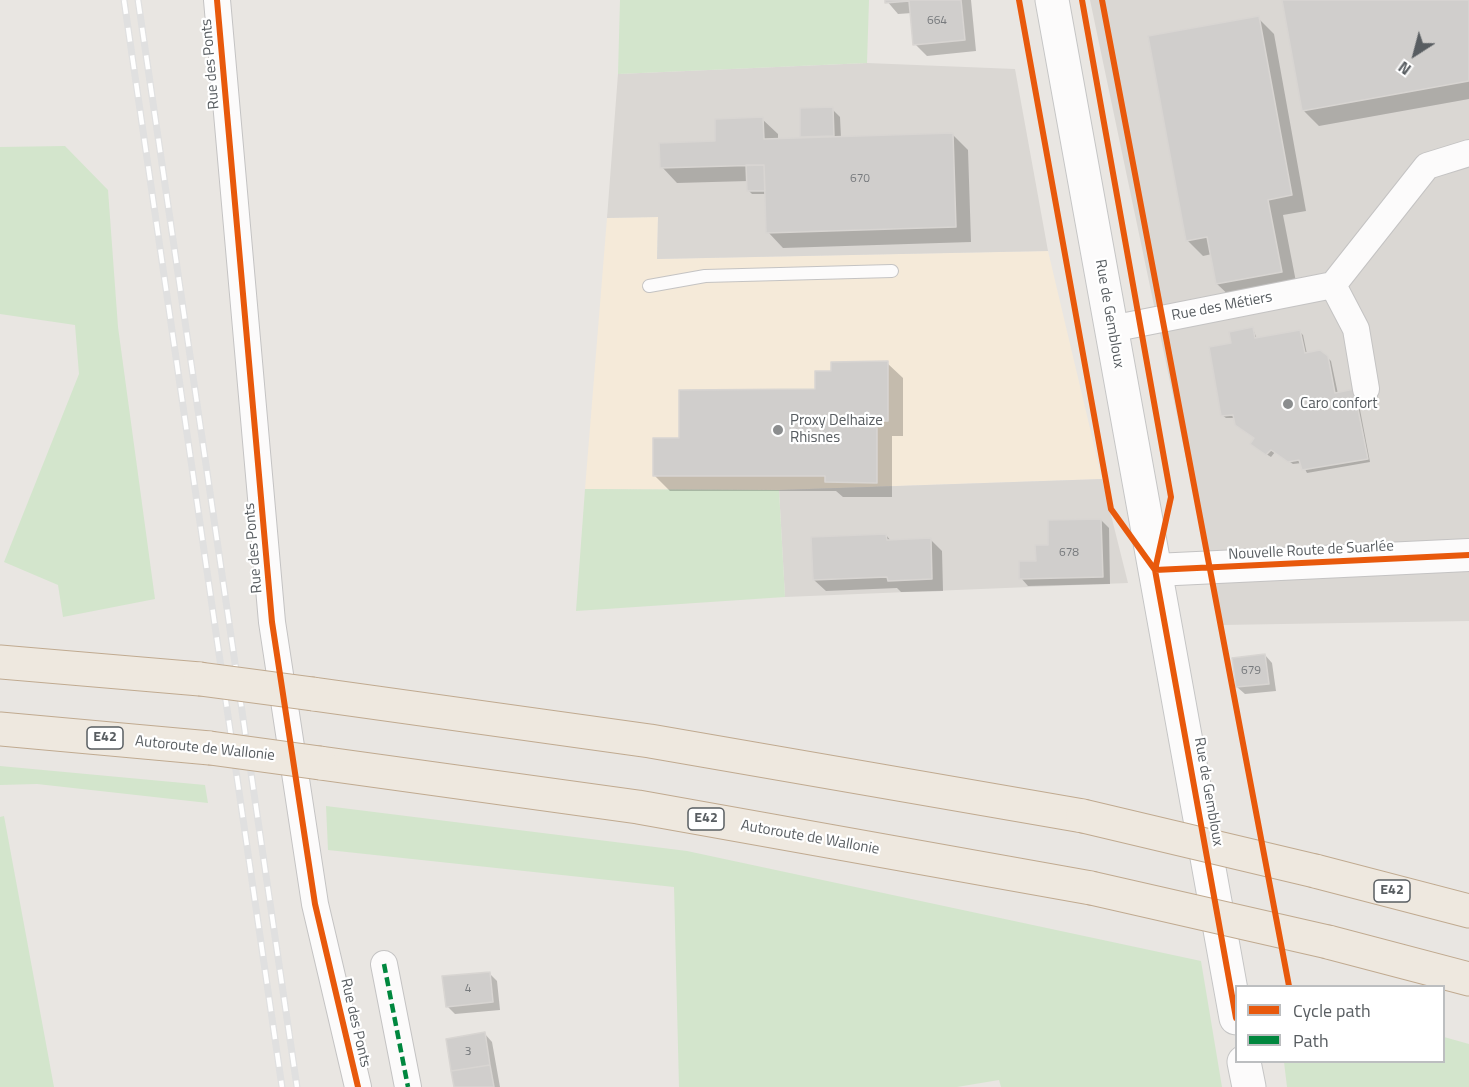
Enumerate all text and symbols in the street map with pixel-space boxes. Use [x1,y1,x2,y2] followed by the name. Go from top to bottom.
[927,14,947,28] house number: 664
[198,18,224,110] street label: Rue des Ponts
[1385,24,1445,84] north arrow
[1393,56,1416,82] text: N
[850,172,870,186] house number: 670
[1091,258,1127,370] street label: Rue de Gembloux
[1170,288,1274,326] street label: Rue des Métiers
[1300,395,1378,413] place label: Caro confort
[1281,397,1295,411] marker: Caro confort
[790,412,883,447] place label: Proxy Delhaize Rhisnes
[771,423,785,437] marker: Proxy Delhaize Rhisnes
[241,502,267,594] street label: Rue des Ponts
[1228,538,1394,564] street label: Nouvelle Route de Suarlée
[1059,546,1079,560] house number: 678
[1241,664,1261,678] house number: 679
[87,727,123,749] road number: E42
[134,733,276,765] street label: Autoroute de Wallonie
[1190,736,1226,848] street label: Rue de Gembloux
[688,808,724,830] road number: E42
[739,817,881,859] street label: Autoroute de Wallonie
[1374,880,1410,902] road number: E42
[336,977,374,1069] street label: Rue des Ponts
[465,982,471,996] house number: 4
[1235,985,1445,1063] legend
[1293,997,1371,1024] text: Cycle path
[1293,1027,1329,1054] text: Path
[465,1045,471,1059] house number: 3

